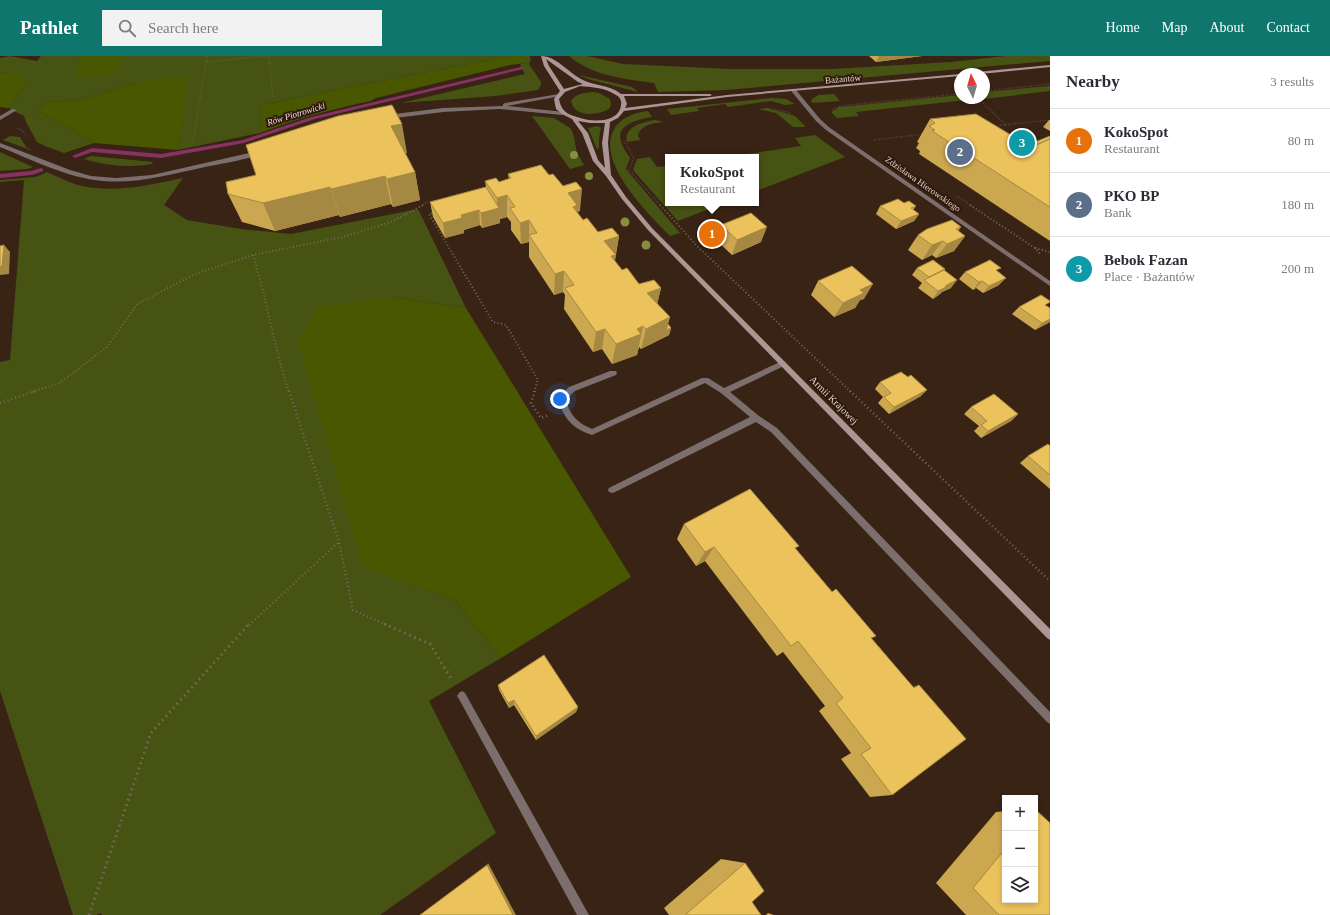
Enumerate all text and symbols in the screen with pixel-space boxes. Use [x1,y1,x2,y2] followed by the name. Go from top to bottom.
[102,10,382,46] search box
[20,17,78,38] text: Pathlet
[116,17,138,39] icon: search
[148,20,218,36] text: Search here
[1106,20,1140,35] text: Home
[1162,20,1187,35] text: Map
[1209,20,1244,35] text: About
[1266,20,1310,35] text: Contact
[954,68,990,104] north arrow
[825,72,862,86] street label: Bażantów
[1066,72,1120,91] text: Nearby
[1270,74,1314,89] text: 3 results
[265,100,327,128] water label: Rów Piotrowicki
[1104,124,1168,140] text: KokoSpot
[1009,128,1035,158] pin: 3
[1076,133,1082,148] text: 1
[1288,133,1314,148] text: 80 m
[947,137,973,167] pin: 2
[1104,141,1160,156] text: Restaurant
[665,154,759,206] popup
[883,154,963,214] street label: Zdzisława Hierowskiego
[680,164,744,180] text: KokoSpot
[680,181,735,196] text: Restaurant
[1104,188,1159,204] text: PKO BP
[1076,197,1082,212] text: 2
[1281,197,1314,212] text: 180 m
[1104,205,1131,220] text: Bank
[699,219,725,249] pin: 1
[1104,252,1188,268] text: Bebok Fazan
[1076,261,1082,276] text: 3
[1281,261,1314,276] text: 200 m
[1104,269,1195,284] text: Place · Bażantów
[808,374,860,426] street label: Armii Krajowej
[550,389,570,409] your location
[1002,795,1038,903] map controls
[1002,795,1038,831] button: +
[1002,831,1038,867] button: −
[1002,867,1038,903] button: layers

